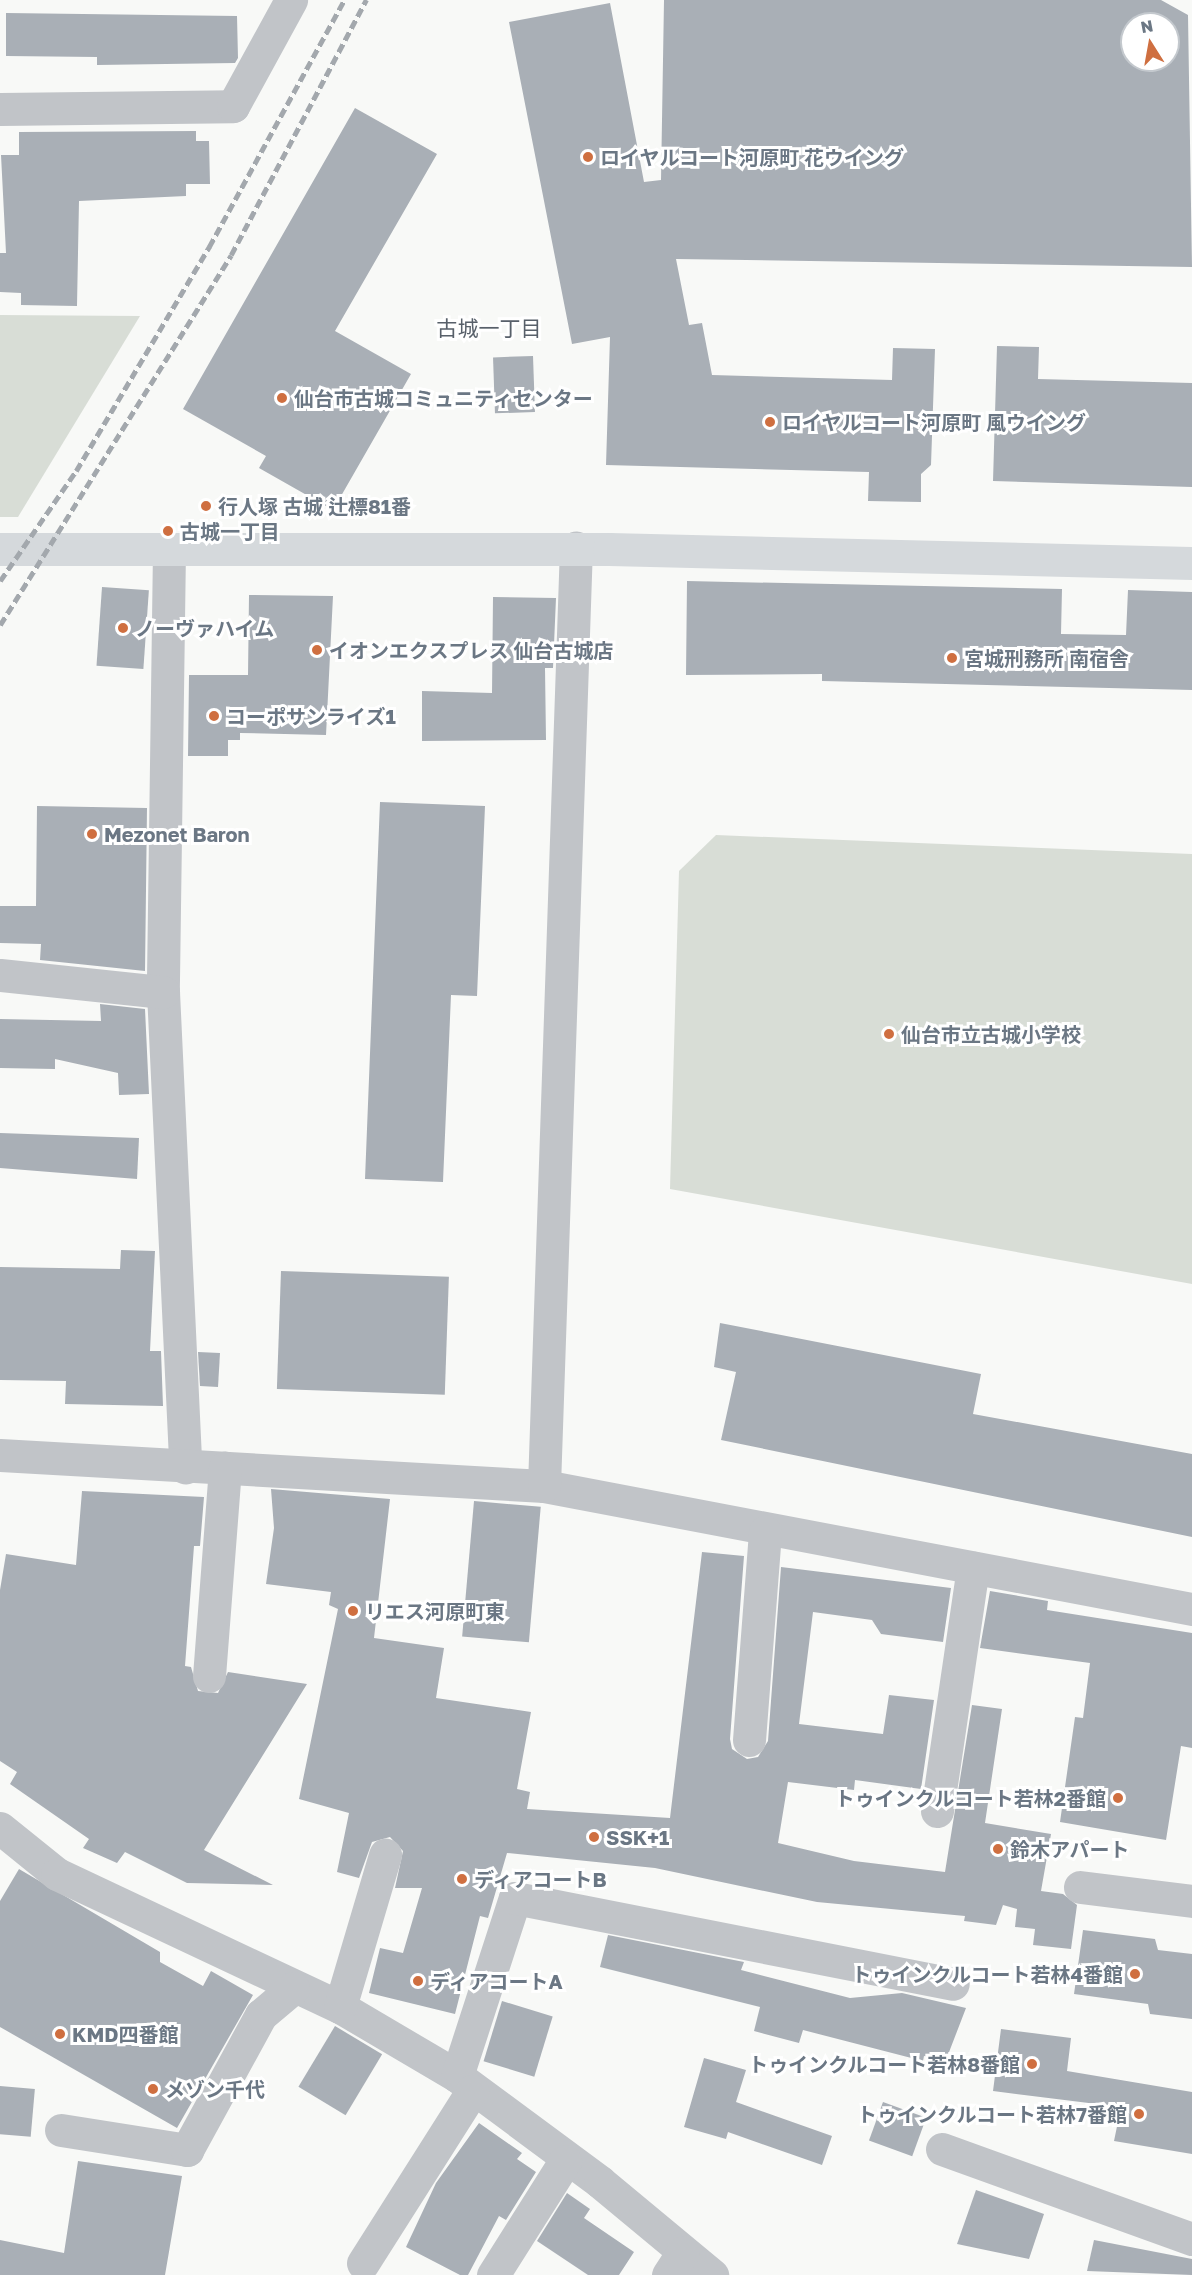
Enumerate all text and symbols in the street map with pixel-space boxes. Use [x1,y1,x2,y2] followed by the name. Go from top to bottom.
[1120,12,1180,72] north arrow
[1139,15,1155,37] text: N
[600,145,905,169] place label: ロイヤルコート河原町 花ウイング
[581,150,595,164] marker: ロイヤルコート河原町 花ウイング
[437,315,541,341] district label: 古城一丁目
[294,386,594,410] place label: 仙台市古城コミュニティセンター
[275,391,289,405] marker: 仙台市古城コミュニティセンター
[782,410,1087,434] place label: ロイヤルコート河原町 風ウイング
[763,415,777,429] marker: ロイヤルコート河原町 風ウイング
[218,494,411,518] place label: 行人塚 古城 辻標81番
[199,499,213,513] marker: 行人塚 古城 辻標81番
[180,519,280,543] place label: 古城一丁目
[161,524,175,538] marker: 古城一丁目
[135,616,275,640] place label: ノーヴァハイム
[116,621,130,635] marker: ノーヴァハイム
[329,638,614,662] place label: イオンエクスプレス 仙台古城店
[310,643,324,657] marker: イオンエクスプレス 仙台古城店
[964,646,1129,670] place label: 宮城刑務所 南宿舎
[945,651,959,665] marker: 宮城刑務所 南宿舎
[226,704,396,728] place label: コーポサンライズ1
[207,709,221,723] marker: コーポサンライズ1
[104,822,250,846] place label: Mezonet Baron
[85,827,99,841] marker: Mezonet Baron
[901,1022,1081,1046] place label: 仙台市立古城小学校
[882,1027,896,1041] marker: 仙台市立古城小学校
[365,1599,505,1623] place label: リエス河原町東
[346,1604,360,1618] marker: リエス河原町東
[834,1786,1106,1810] place label: トゥインクルコート若林2番館
[1111,1791,1125,1805] marker: トゥインクルコート若林2番館
[606,1825,669,1849] place label: SSK+1
[587,1830,601,1844] marker: SSK+1
[1010,1837,1130,1861] place label: 鈴木アパート
[991,1842,1005,1856] marker: 鈴木アパート
[474,1867,608,1891] place label: ディアコートB
[455,1872,469,1886] marker: ディアコートB
[851,1962,1123,1986] place label: トゥインクルコート若林4番館
[1128,1967,1142,1981] marker: トゥインクルコート若林4番館
[430,1969,564,1993] place label: ディアコートA
[411,1974,425,1988] marker: ディアコートA
[72,2022,179,2046] place label: KMD四番館
[53,2027,67,2041] marker: KMD四番館
[747,2052,1020,2076] place label: トゥインクルコート若林8番館
[1025,2057,1039,2071] marker: トゥインクルコート若林8番館
[165,2077,265,2101] place label: メゾン千代
[146,2082,160,2096] marker: メゾン千代
[856,2102,1127,2126] place label: トゥインクルコート若林7番館
[1132,2107,1146,2121] marker: トゥインクルコート若林7番館

